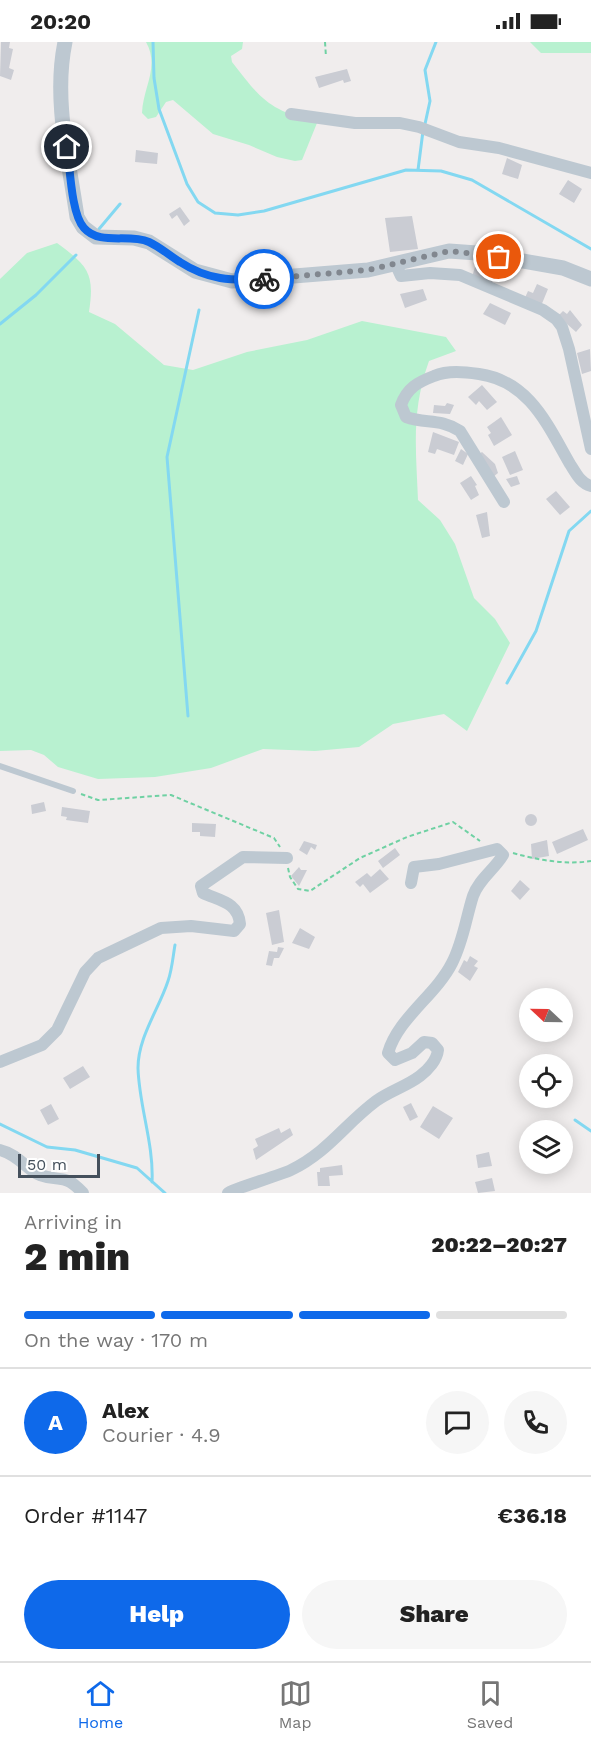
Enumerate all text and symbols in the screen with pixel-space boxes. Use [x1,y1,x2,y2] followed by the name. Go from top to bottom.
[30,9,91,34] text: 20:20
[41,121,92,172] pin
[50,130,83,163] icon: home
[473,231,524,282] pin
[482,240,515,273] icon: bag
[234,249,294,309] courier
[248,263,281,296] icon: bike
[519,988,573,1042] north arrow
[519,988,573,1174] map controls
[519,1054,573,1108] button: locate
[519,1120,573,1174] button: layers
[18,1151,100,1178] scale bar
[27,1155,67,1174] text: 50 m
[24,1210,122,1234] text: Arriving in
[431,1232,567,1257] text: 20:22–20:27
[24,1234,130,1279] text: 2 min
[24,1328,208,1352] text: On the way · 170 m
[426,1391,489,1454] button: chat
[504,1391,567,1454] button: phone
[102,1398,149,1423] text: Alex
[48,1410,63,1435] text: A
[102,1423,221,1447] text: Courier · 4.9
[24,1503,147,1528] text: Order #1147
[498,1503,567,1528] text: €36.18
[24,1580,290,1649] button: Help
[302,1580,567,1649] button: Share
[78,1677,123,1732] tab: Home
[279,1677,312,1732] tab: Map
[467,1677,513,1732] tab: Saved

